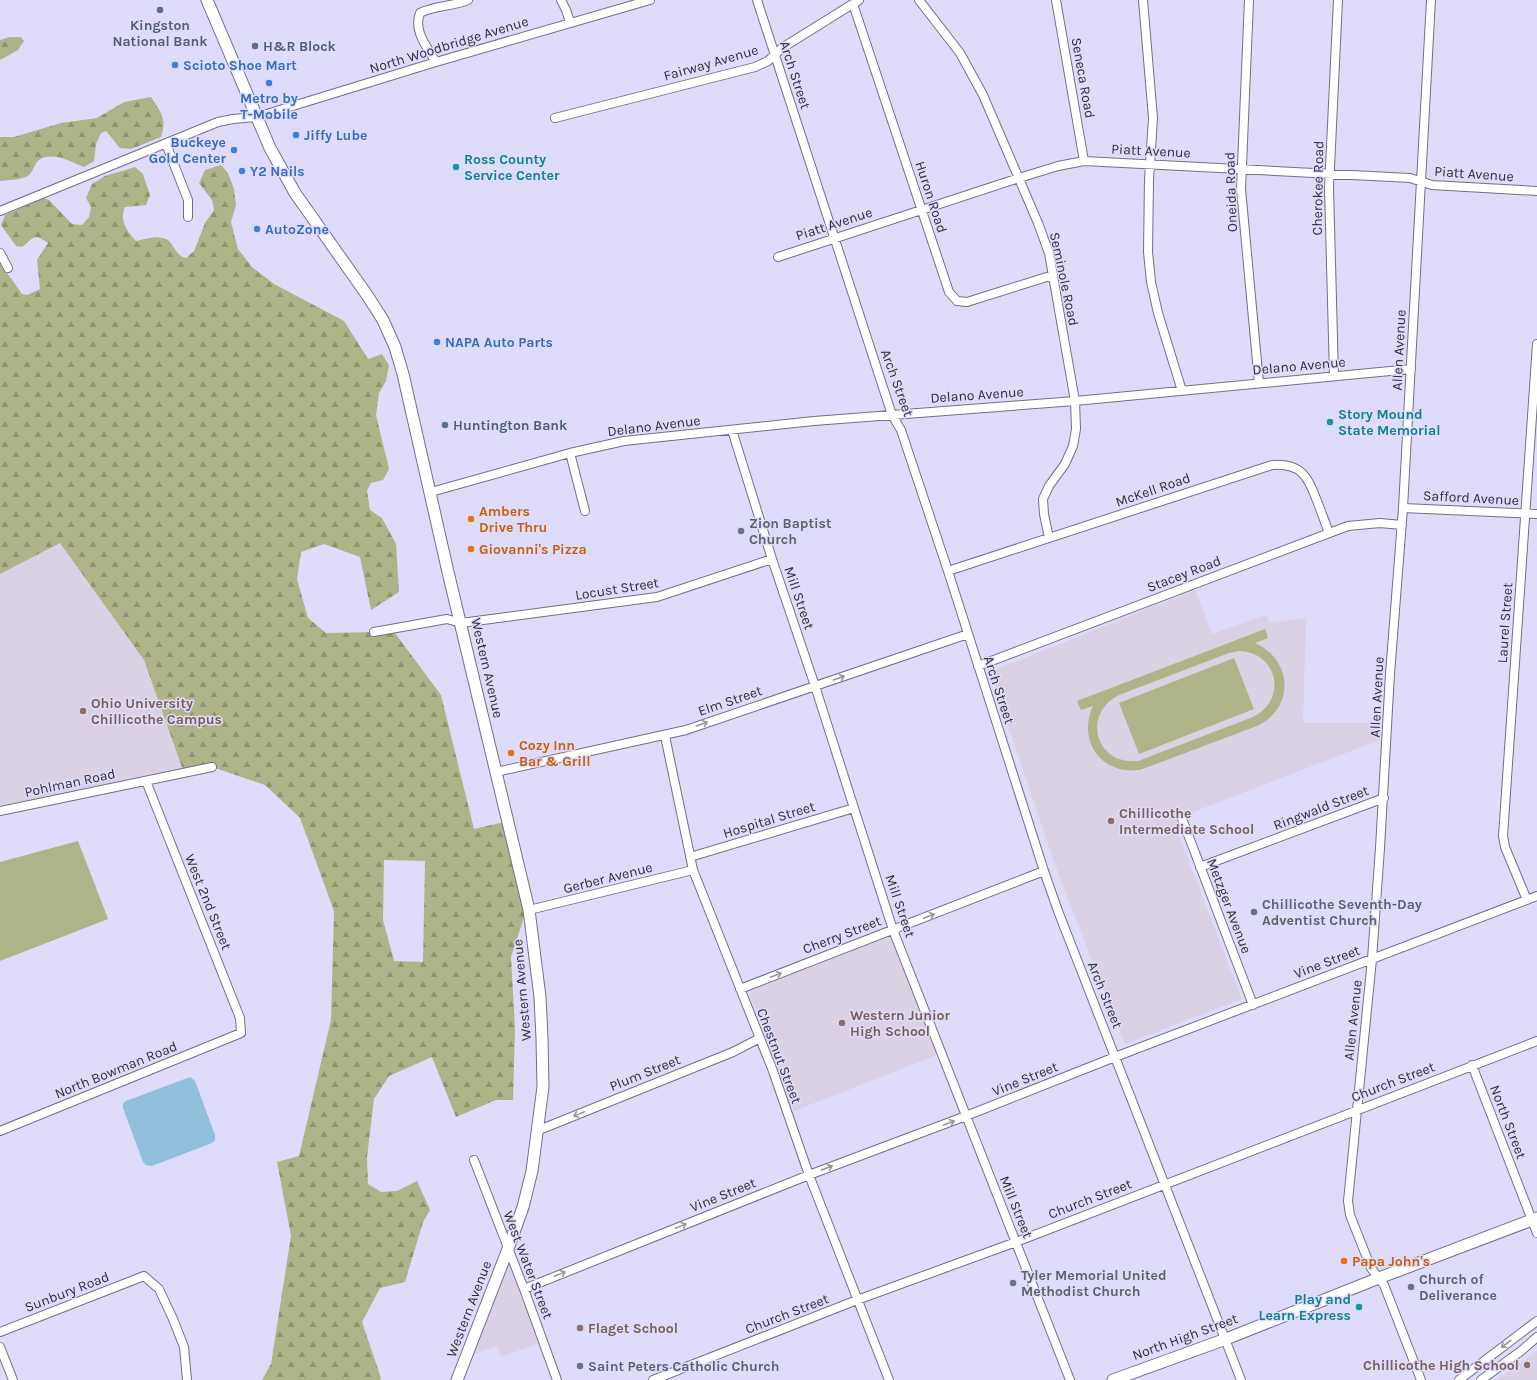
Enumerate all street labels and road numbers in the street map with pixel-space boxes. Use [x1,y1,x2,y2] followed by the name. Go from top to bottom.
[367,13,531,77] street label: North Woodbridge Avenue
[1068,36,1098,120] street label: Seneca Road
[776,39,814,111] street label: Arch Street
[662,41,760,85] street label: Fairway Avenue
[1111,140,1191,162] street label: Piatt Avenue
[1309,140,1327,236] street label: Cherokee Road
[1221,152,1241,232] street label: Oneida Road
[911,159,951,235] street label: Huron Road
[1434,163,1514,185] street label: Piatt Avenue
[794,204,874,244] street label: Piatt Avenue
[1046,230,1082,328] street label: Seminole Road
[1388,309,1410,391] street label: Allen Avenue
[877,347,917,419] street label: Arch Street
[1252,353,1346,379] street label: Delano Avenue
[930,383,1024,407] street label: Delano Avenue
[607,412,701,440] street label: Delano Avenue
[1113,469,1193,511] street label: McKell Road
[1423,487,1519,509] street label: Safford Avenue
[1145,552,1223,596] street label: Stacey Road
[780,564,818,632] street label: Mill Street
[574,574,660,604] street label: Locust Street
[1494,582,1516,664] street label: Laurel Street
[467,616,507,720] street label: Western Avenue
[980,654,1018,726] street label: Arch Street
[1366,656,1388,738] street label: Allen Avenue
[696,682,764,720] street label: Elm Street
[23,765,117,801] street label: Pohlman Road
[1271,782,1371,834] street label: Ringwald Street
[721,798,817,842] street label: Hospital Street
[181,852,235,952] street label: West 2nd Street
[1203,856,1255,956] street label: Metzger Avenue
[562,859,654,897] street label: Gerber Avenue
[881,872,919,940] street label: Mill Street
[800,912,884,958] street label: Cherry Street
[509,938,535,1042] street label: Western Avenue
[1292,942,1362,982] street label: Vine Street
[1084,959,1126,1031] street label: Arch Street
[1340,979,1366,1061] street label: Allen Avenue
[753,1006,805,1106] street label: Chestnut Street
[52,1038,180,1102] street label: North Bowman Road
[607,1051,683,1095] street label: Plum Street
[990,1058,1060,1100] street label: Vine Street
[1349,1058,1437,1106] street label: Church Street
[1486,1083,1530,1161] street label: North Street
[996,1173,1036,1241] street label: Mill Street
[688,1174,758,1216] street label: Vine Street
[1046,1175,1134,1223] street label: Church Street
[500,1209,556,1321] street label: West Water Street
[443,1258,495,1360] street label: Western Avenue
[22,1268,112,1316] street label: Sunbury Road
[743,1290,831,1338] street label: Church Street
[1130,1310,1240,1364] street label: North High Street

